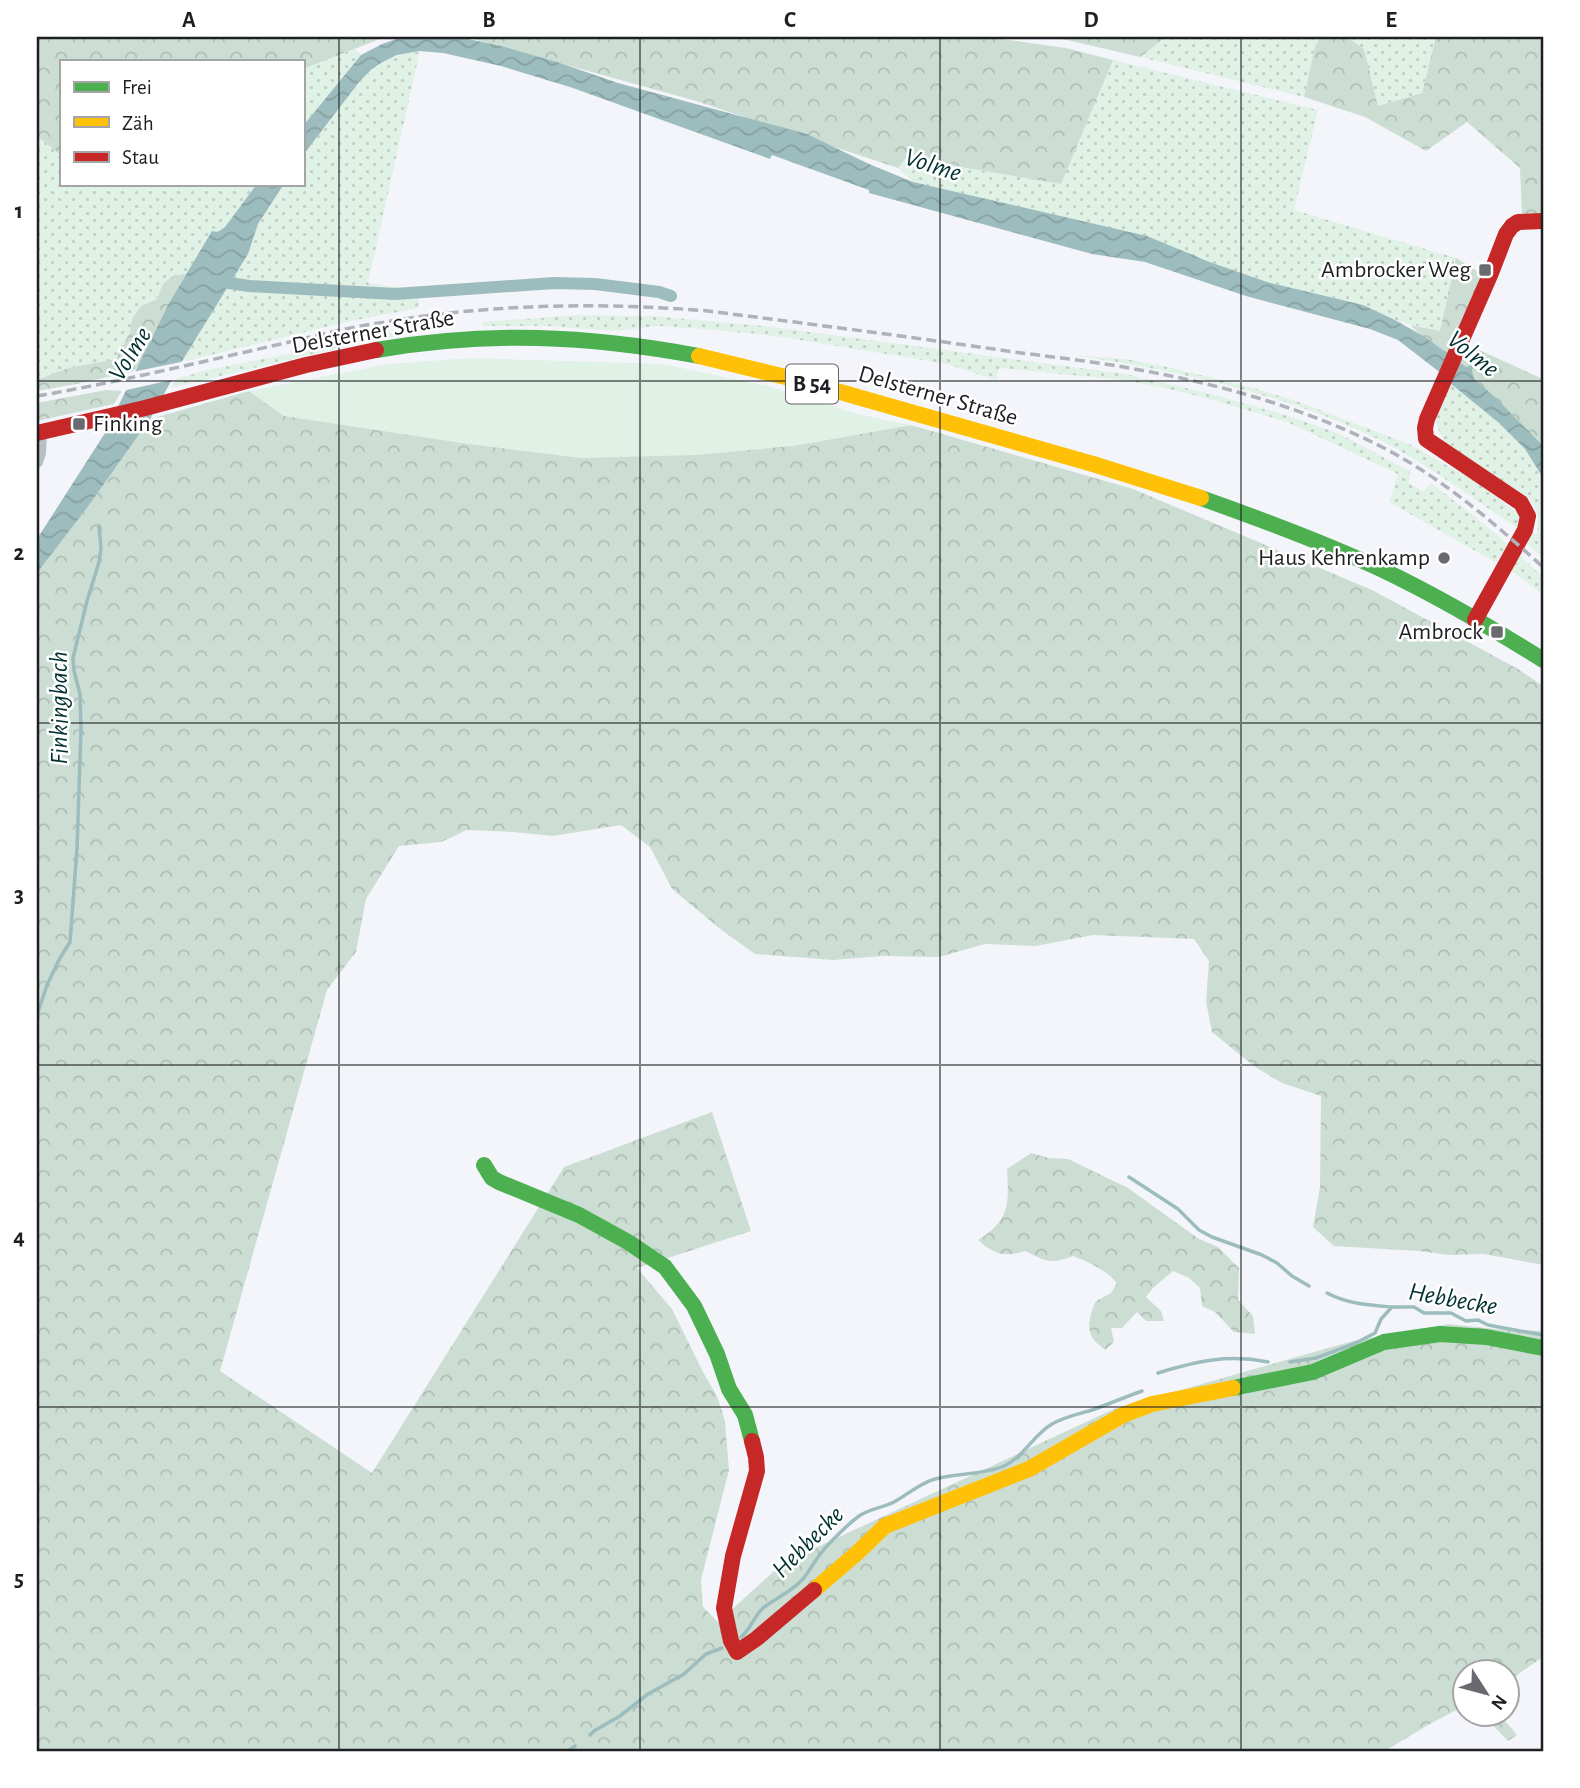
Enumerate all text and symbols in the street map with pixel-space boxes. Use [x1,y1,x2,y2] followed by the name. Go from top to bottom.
[182,9,196,32] text: A
[482,9,496,32] text: B
[784,9,796,32] text: C
[1083,9,1099,32] text: D
[1385,9,1397,32] text: E
[60,60,304,186] legend
[122,77,152,98] text: Frei
[122,113,154,134] text: Zäh
[901,144,965,186] water label: Volme
[122,147,159,168] text: Stau
[15,200,23,223] text: 1
[1321,258,1471,282] place label: Ambrocker Weg
[1477,262,1493,278] marker: Ambrocker Weg
[290,306,456,358] street label: Delsterner Straße
[104,322,156,386] water label: Volme
[1442,326,1504,382] water label: Volme
[856,362,1020,430] street label: Delsterner Straße
[786,364,838,404] road number: B 54
[93,412,163,436] place label: Finking
[71,416,87,432] marker: Finking
[14,542,25,565] text: 2
[1258,546,1430,570] place label: Haus Kehrenkamp
[1436,550,1452,566] marker: Haus Kehrenkamp
[1398,620,1483,644] place label: Ambrock
[1489,624,1505,640] marker: Ambrock
[46,651,72,765] water label: Finkingbach
[14,884,24,907] text: 3
[13,1226,25,1249] text: 4
[1407,1278,1499,1320] water label: Hebbecke
[767,1501,849,1583] water label: Hebbecke
[14,1568,24,1591] text: 5
[1450,1658,1520,1728] north arrow
[1487,1691,1510,1713] text: N

